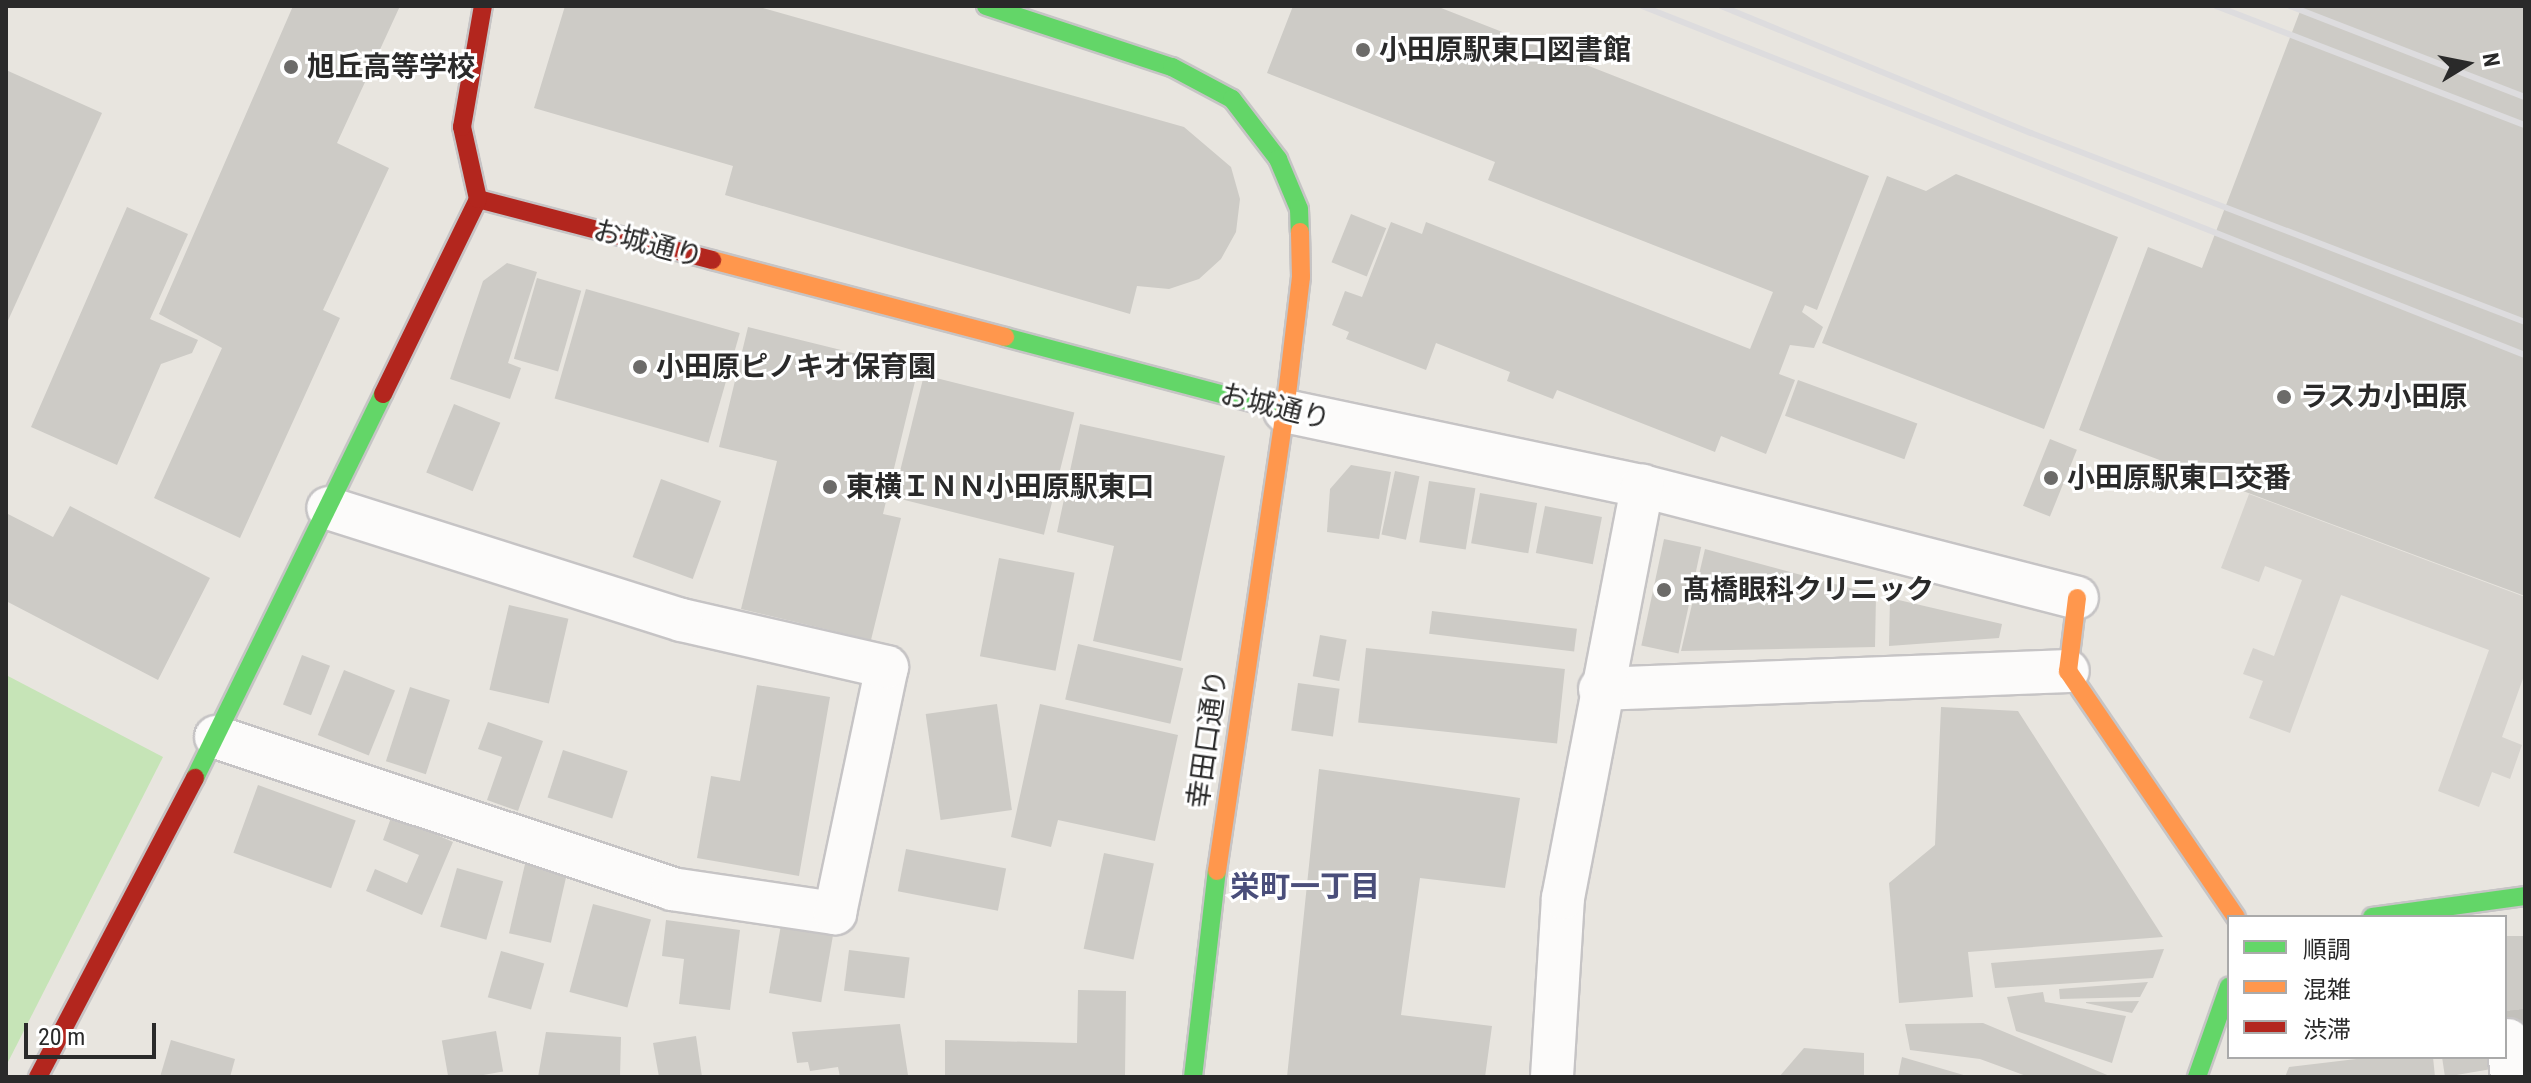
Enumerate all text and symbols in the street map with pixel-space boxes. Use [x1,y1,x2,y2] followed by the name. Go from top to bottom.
[2427,24,2507,104] north arrow
[1379,33,1631,67] place label: 小田原駅東口図書館
[1354,41,1372,59] marker: 小田原駅東口図書館
[307,50,475,84] place label: 旭丘高等学校
[2478,51,2505,69] text: N
[282,58,300,76] marker: 旭丘高等学校
[590,213,706,275] street label: お城通り
[656,350,936,384] place label: 小田原ピノキオ保育園
[631,358,649,376] marker: 小田原ピノキオ保育園
[1217,377,1333,437] street label: お城通り
[2300,380,2468,414] place label: ラスカ小田原
[2275,388,2293,406] marker: ラスカ小田原
[2067,461,2291,495] place label: 小田原駅東口交番
[2042,469,2060,487] marker: 小田原駅東口交番
[846,470,1154,504] place label: 東横ＩＮＮ小田原駅東口
[821,478,839,496] marker: 東横ＩＮＮ小田原駅東口
[1682,573,1934,607] place label: 髙橋眼科クリニック
[1653,579,1675,601] marker: 髙橋眼科クリニック
[1182,667,1234,811] street label: 幸田口通り
[1230,869,1380,905] district label: 栄町一丁目
[2227,915,2507,1059] legend
[2303,936,2351,964] text: 順調
[2303,976,2351,1004] text: 混雑
[28,1007,160,1057] scale bar
[2303,1016,2351,1044] text: 渋滞
[38,1023,85,1051] text: 20 m

